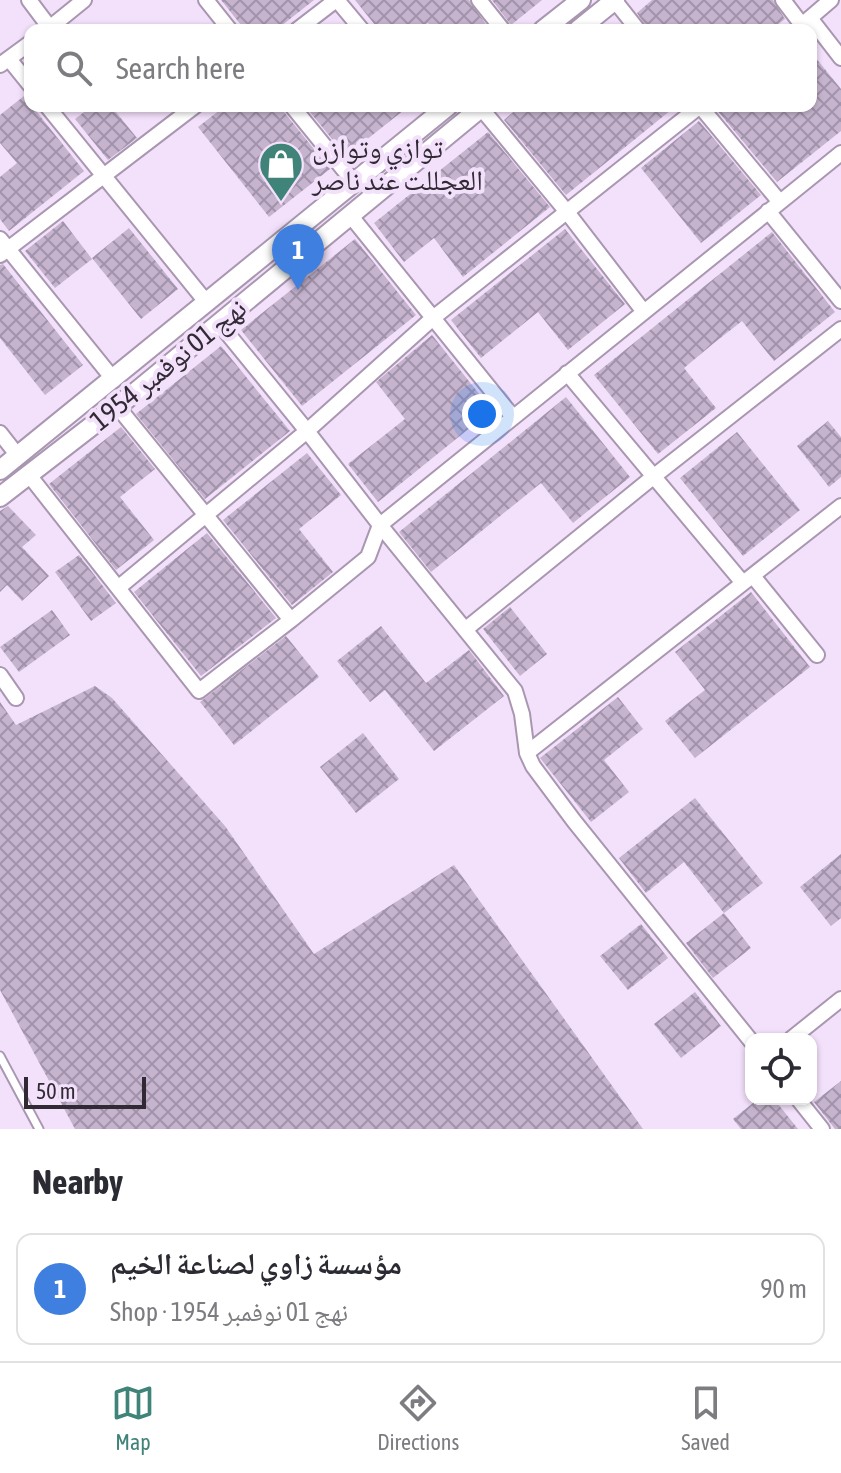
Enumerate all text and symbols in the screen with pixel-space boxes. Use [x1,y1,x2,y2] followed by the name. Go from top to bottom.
[24,24,817,112] search box
[52,46,96,90] icon: search
[116,51,245,85] text: Search here
[311,132,483,196] place label: توازي وتوازن العجللت عند ناصر
[257,140,305,203] shop icon: توازي وتوازن العجللت عند ناصر
[272,224,324,290] pin: 1
[84,291,254,438] street label: نهج 01 نوفمبر 1954
[462,394,502,434] your location
[745,1033,817,1105] map controls
[745,1033,817,1105] button: locate
[24,1073,146,1109] scale bar
[36,1078,76,1104] text: 50 m
[32,1162,123,1201] text: Nearby
[110,1246,402,1280] text: مؤسسة زاوي لصناعة الخيم
[54,1274,66,1304] text: 1
[760,1274,807,1304] text: 90 m
[110,1297,348,1327] text: Shop · نهج 01 نوفمبر 1954
[111,1381,155,1455] tab: Map
[377,1381,459,1455] tab: Directions
[681,1381,730,1455] tab: Saved

